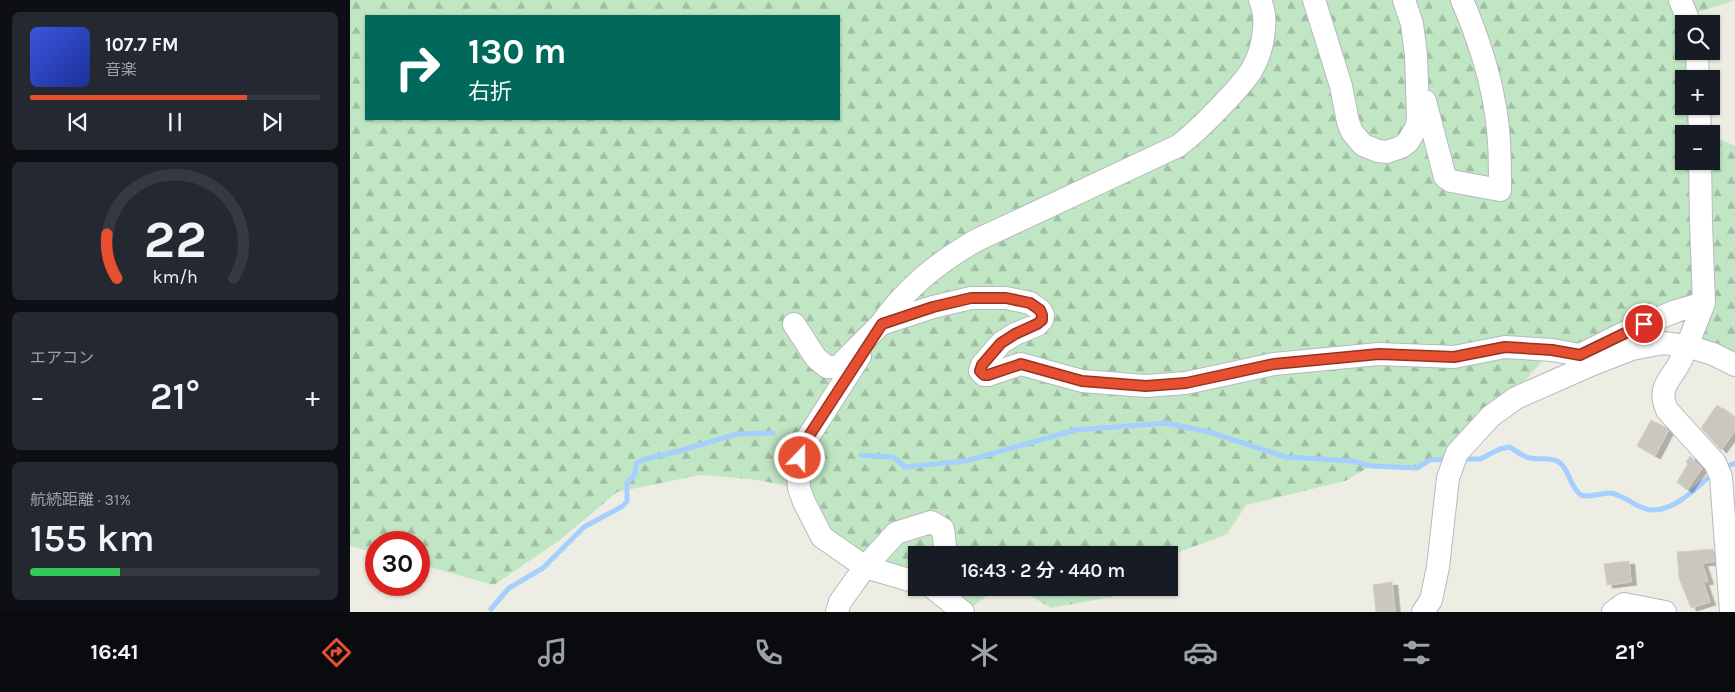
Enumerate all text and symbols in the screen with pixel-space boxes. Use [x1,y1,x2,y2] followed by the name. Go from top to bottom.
[1675,15,1720,170] map controls
[1675,15,1720,60] button: search
[468,31,566,72] text: 130 m
[105,34,179,56] text: 107.7 FM
[385,35,450,100] icon: right
[105,60,137,79] text: 音楽
[1675,70,1720,115] button: +
[468,79,512,105] text: 右折
[64,108,92,136] icon: previous
[161,108,189,136] icon: pause
[258,108,286,136] icon: next
[1675,125,1720,170] button: −
[144,209,206,270] text: 22
[152,267,198,288] text: km/h
[1623,303,1665,345] pin
[1630,310,1658,338] icon: arrive
[30,348,94,367] text: エアコン
[150,374,200,419] text: 21°
[30,380,45,413] text: −
[305,380,320,413] text: +
[773,431,825,483] position arrow
[30,490,131,509] text: 航続距離 · 31%
[30,516,155,561] text: 155 km
[365,531,430,596] speed limit sign: 30
[961,560,1125,582] text: 16:43 · 2 分 · 440 m
[319,635,354,670] icon: directions
[535,635,570,670] icon: music
[751,635,786,670] icon: phone
[967,635,1002,670] icon: climate
[1183,635,1218,670] icon: car
[1399,635,1434,670] icon: filters
[90,639,139,665] text: 16:41
[1615,639,1644,665] text: 21°

